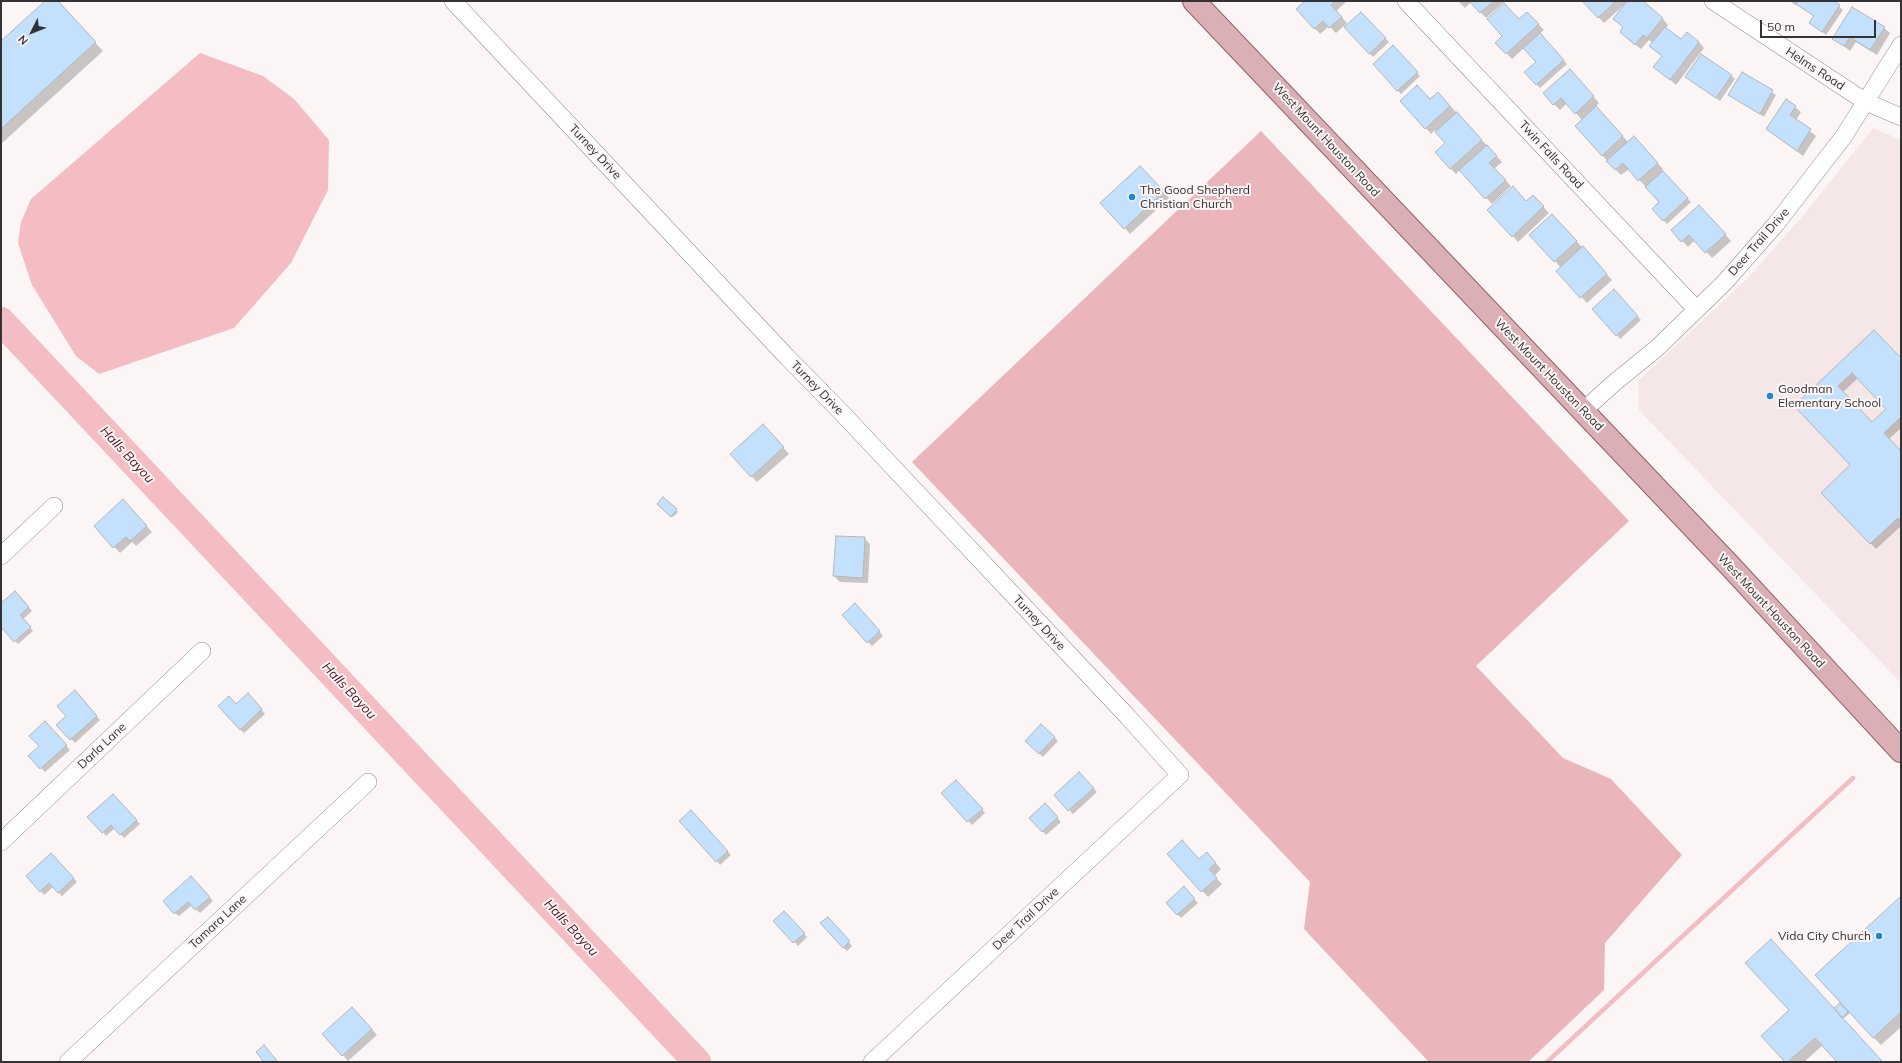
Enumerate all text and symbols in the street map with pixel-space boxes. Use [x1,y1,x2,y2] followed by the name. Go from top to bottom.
[12,12,52,52] north arrow
[1762,12,1878,38] scale bar
[1767,19,1795,34] text: 50 m
[15,32,31,48] text: N
[1783,45,1847,93] street label: Helms Road
[1269,80,1383,200] street label: West Mount Houston Road
[1516,118,1586,192] street label: Twin Falls Road
[566,122,624,182] street label: Turney Drive
[1140,183,1250,211] place label: The Good Shepherd Christian Church
[1127,192,1137,202] marker: The Good Shepherd Christian Church
[1726,205,1792,279] street label: Deer Trail Drive
[1492,316,1606,434] street label: West Mount Houston Road
[788,358,846,418] street label: Turney Drive
[1778,382,1881,410] place label: Goodman Elementary School
[1765,391,1775,401] marker: Goodman Elementary School
[97,423,157,487] water label: Halls Bayou
[1714,551,1828,671] street label: West Mount Houston Road
[1010,593,1068,653] street label: Turney Drive
[319,659,379,723] water label: Halls Bayou
[75,720,129,772] street label: Darla Lane
[990,885,1062,953] street label: Deer Trail Drive
[186,892,250,952] street label: Tamara Lane
[541,896,601,960] water label: Halls Bayou
[1778,929,1871,943] place label: Vida City Church
[1874,931,1884,941] marker: Vida City Church

